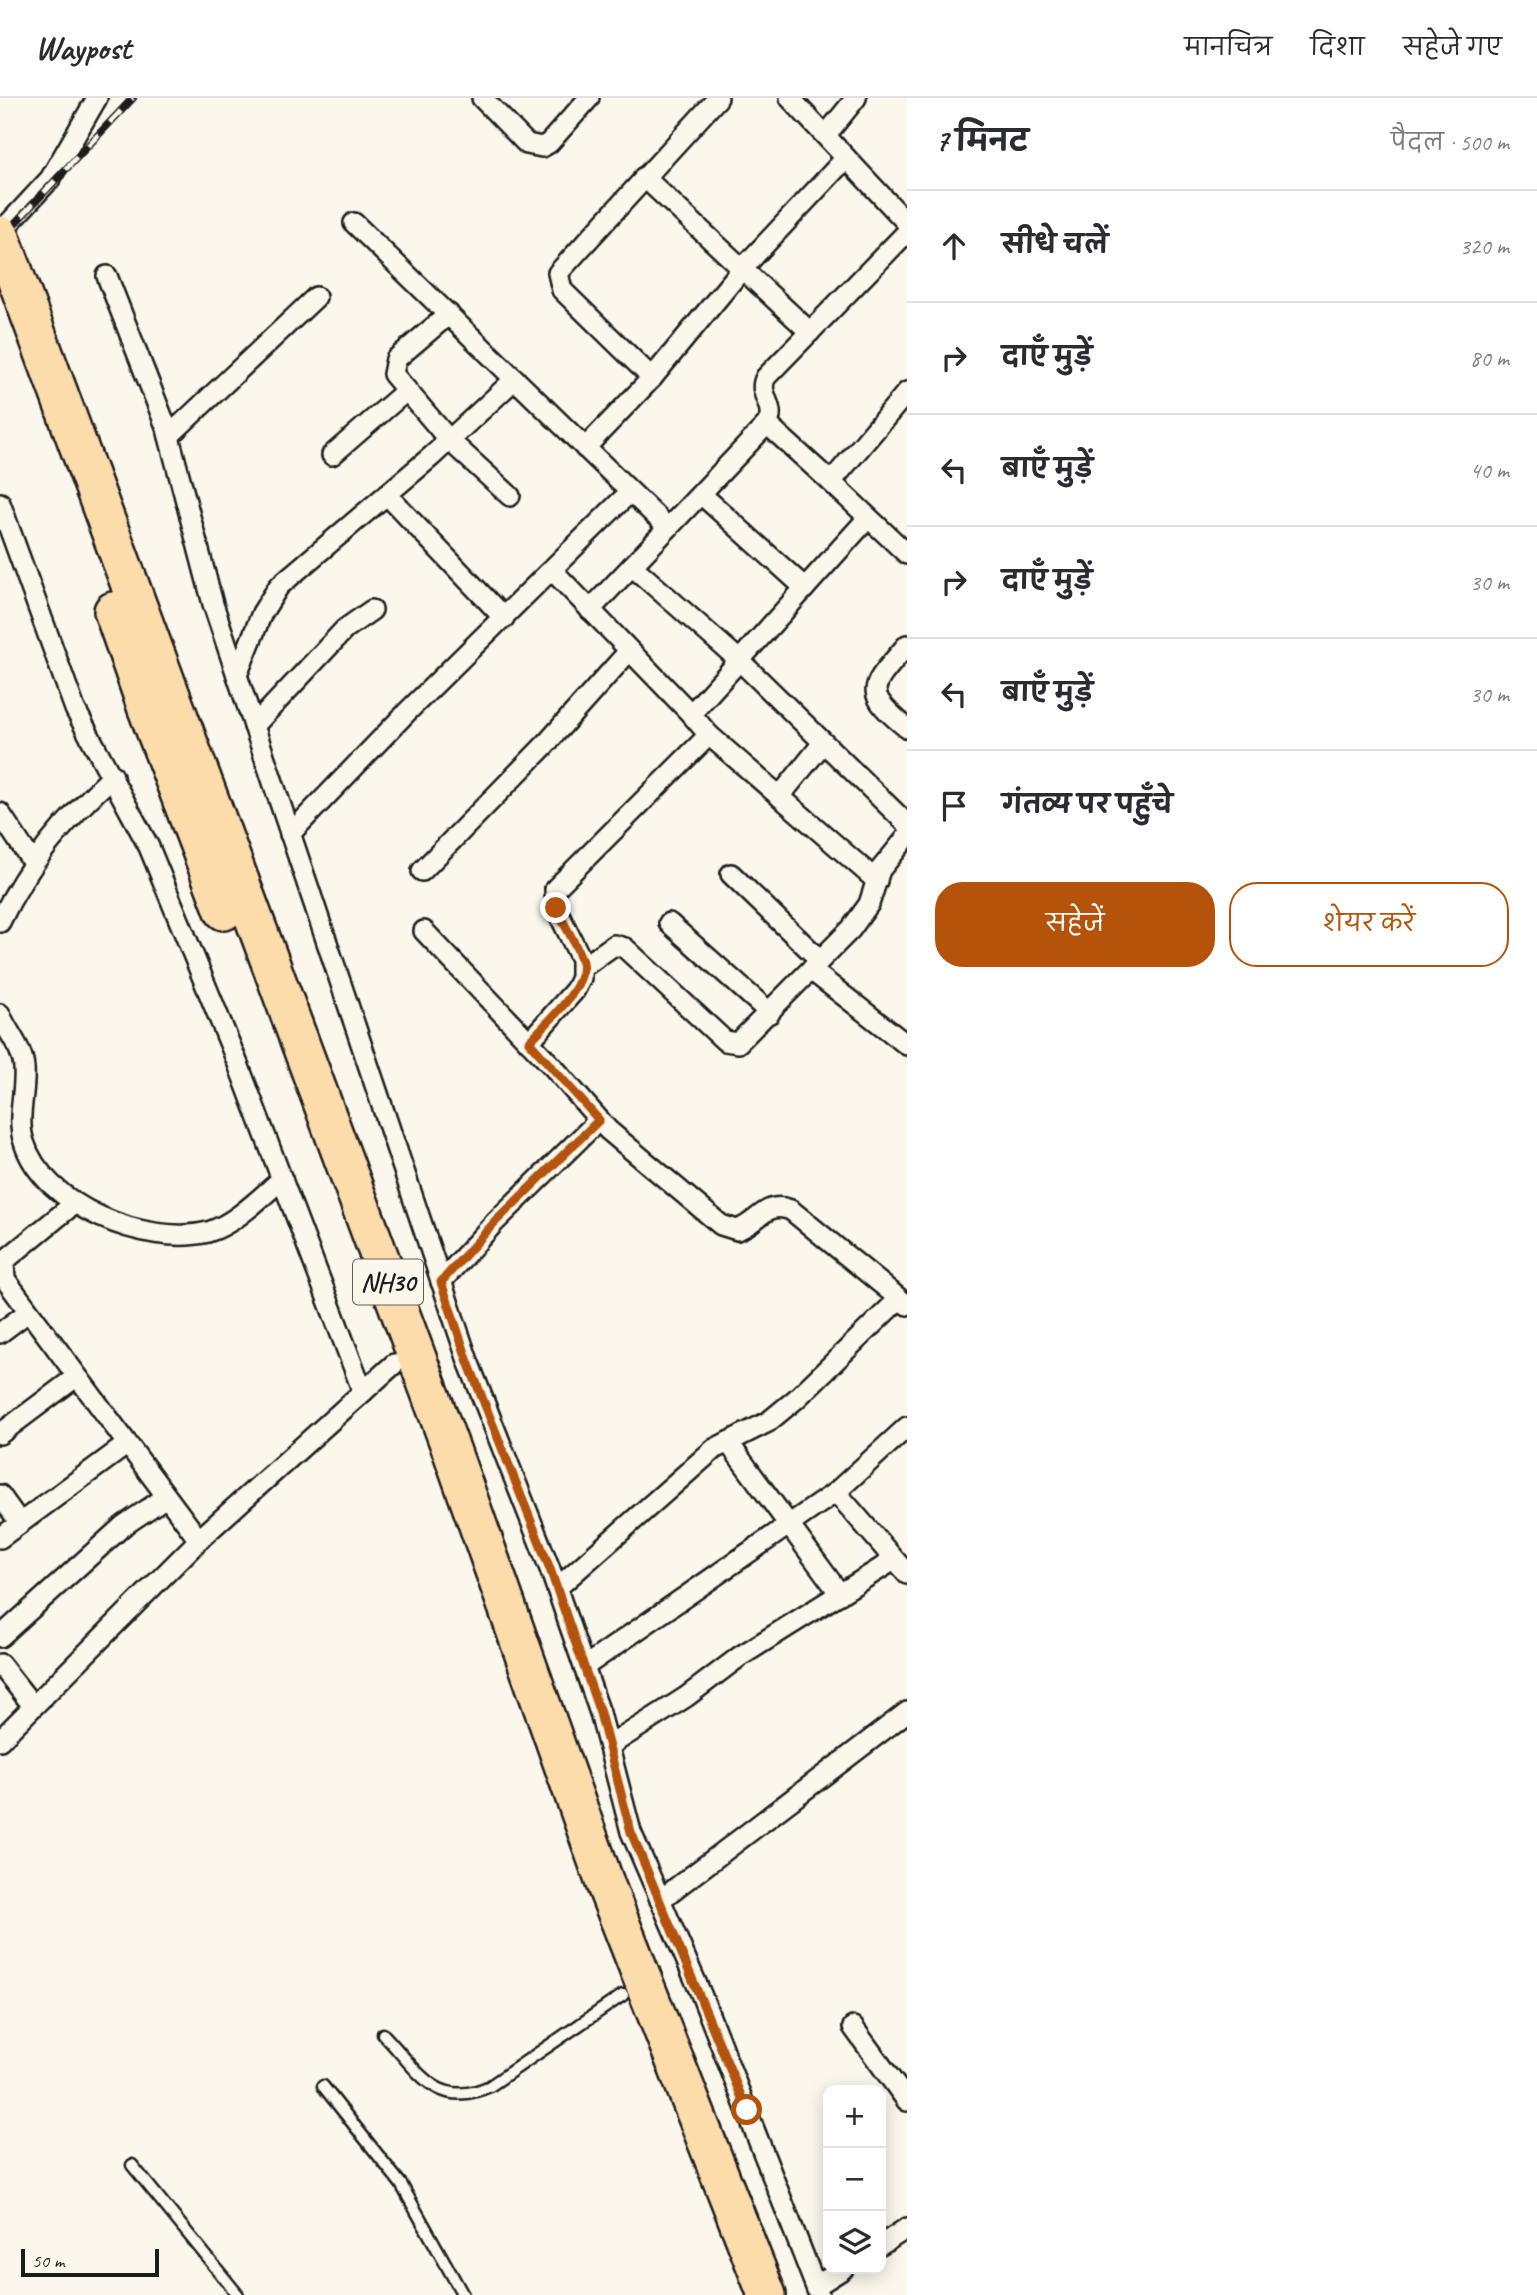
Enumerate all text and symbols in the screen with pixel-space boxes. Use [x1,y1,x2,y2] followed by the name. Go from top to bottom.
[35,27,131,69] text: Waypost
[1184,32,1272,62] text: मानचित्र
[1310,32,1365,62] text: दिशा
[1403,32,1502,62] text: सहेजे गए
[935,122,1028,160] text: 7 मिनट
[1391,128,1509,157] text: पैदल · 500 m
[935,227,973,265] icon: ahead
[1002,228,1108,261] text: सीधे चलें
[1460,232,1509,261] text: 320 m
[935,339,973,377] icon: right
[1002,340,1092,373] text: दाएँ मुड़ें
[1470,344,1509,373] text: 80 m
[935,451,973,489] icon: left
[1002,452,1093,485] text: बाएँ मुड़ें
[1470,456,1509,485] text: 40 m
[935,563,973,601] icon: right
[1002,564,1092,597] text: दाएँ मुड़ें
[1470,568,1509,597] text: 30 m
[935,675,973,713] icon: left
[1002,676,1093,709] text: बाएँ मुड़ें
[1470,680,1509,709] text: 30 m
[935,787,973,825] icon: arrive
[1002,788,1173,821] text: गंतव्य पर पहुँचे
[935,882,1215,967] button: सहेजें
[1229,882,1509,967] button: शेयर करें
[540,892,571,923] route end
[353,1260,423,1304] road number: NH30
[823,2085,886,2274] map controls
[823,2085,886,2148] button: +
[731,2094,762,2125] route start
[823,2148,886,2211] button: −
[823,2211,886,2274] button: layers
[21,2246,159,2278] scale bar
[32,2249,64,2273] text: 50 m

